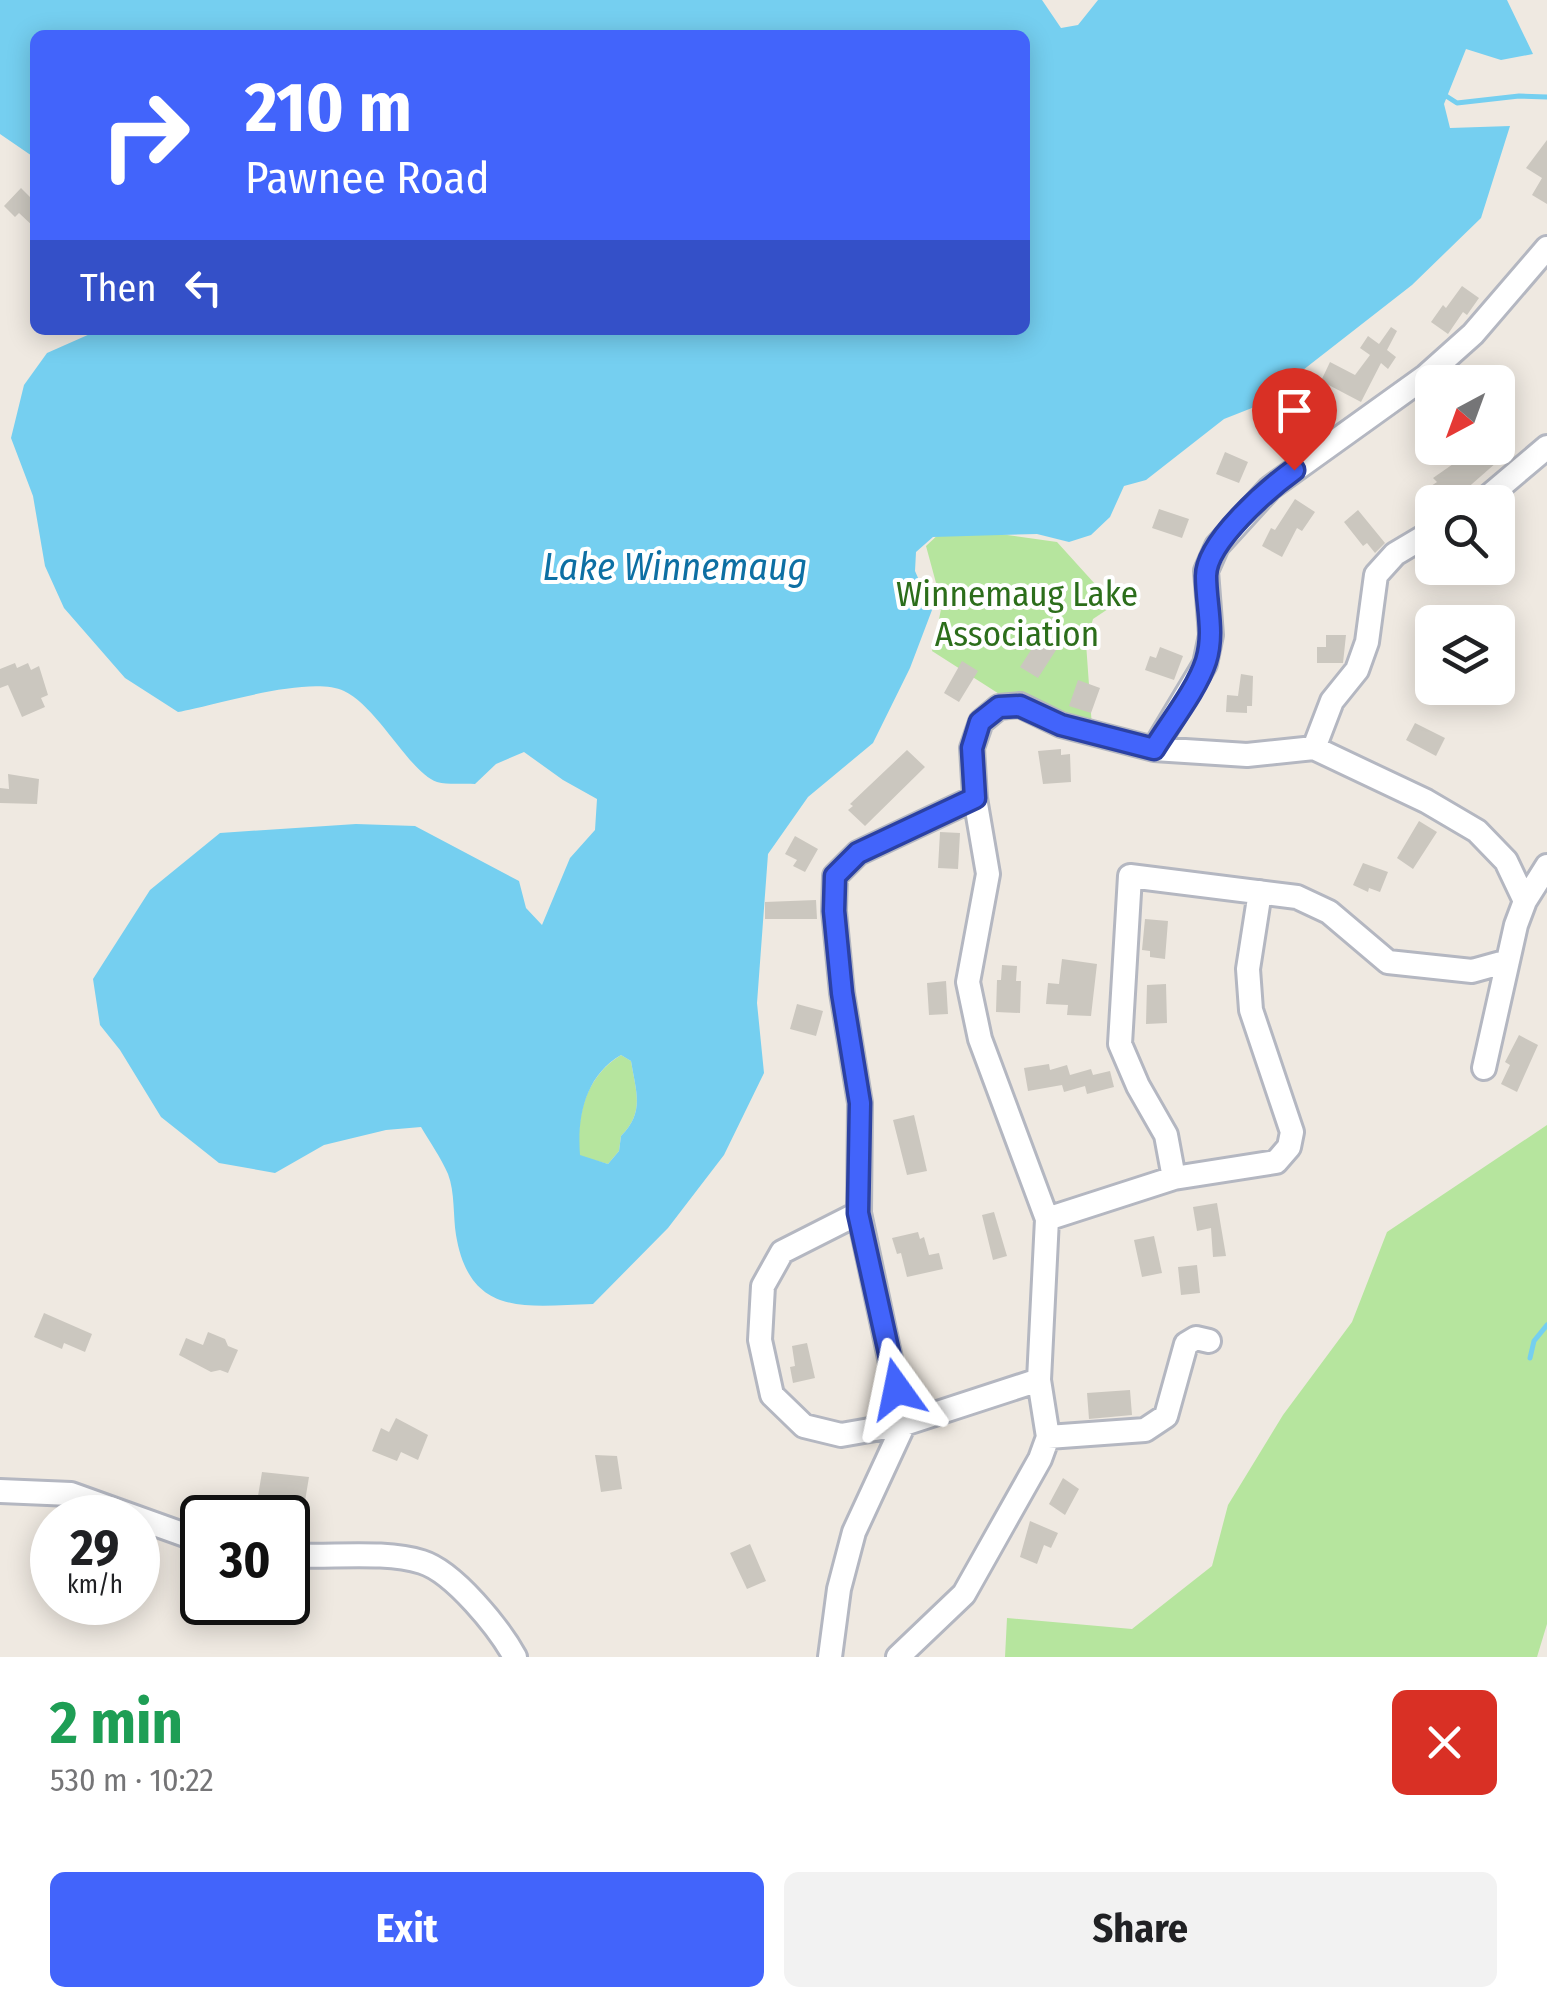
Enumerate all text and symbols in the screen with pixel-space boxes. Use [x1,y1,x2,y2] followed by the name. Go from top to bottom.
[245,66,412,150] text: 210 m
[80,70,210,200] icon: right
[245,151,490,205] text: Pawnee Road
[176,260,231,315] icon: left
[80,265,156,311] text: Then
[1415,365,1515,465] north arrow
[1415,365,1515,705] map controls
[1252,368,1337,471] pin
[1267,383,1322,438] icon: arrive
[1415,485,1515,585] button: search
[543,544,807,590] water label: Lake Winnemaug
[896,573,1138,655] park label: Winnemaug Lake Association
[1415,605,1515,705] button: layers
[845,1337,949,1441] position arrow
[180,1495,310,1625] speed limit sign: 30
[71,1518,119,1578] text: 29
[67,1570,123,1600] text: km/h
[50,1687,183,1759] text: 2 min
[1392,1690,1497,1795] button: close
[50,1761,214,1799] text: 530 m · 10:22
[50,1872,764,1987] button: Exit
[784,1872,1497,1987] button: Share

